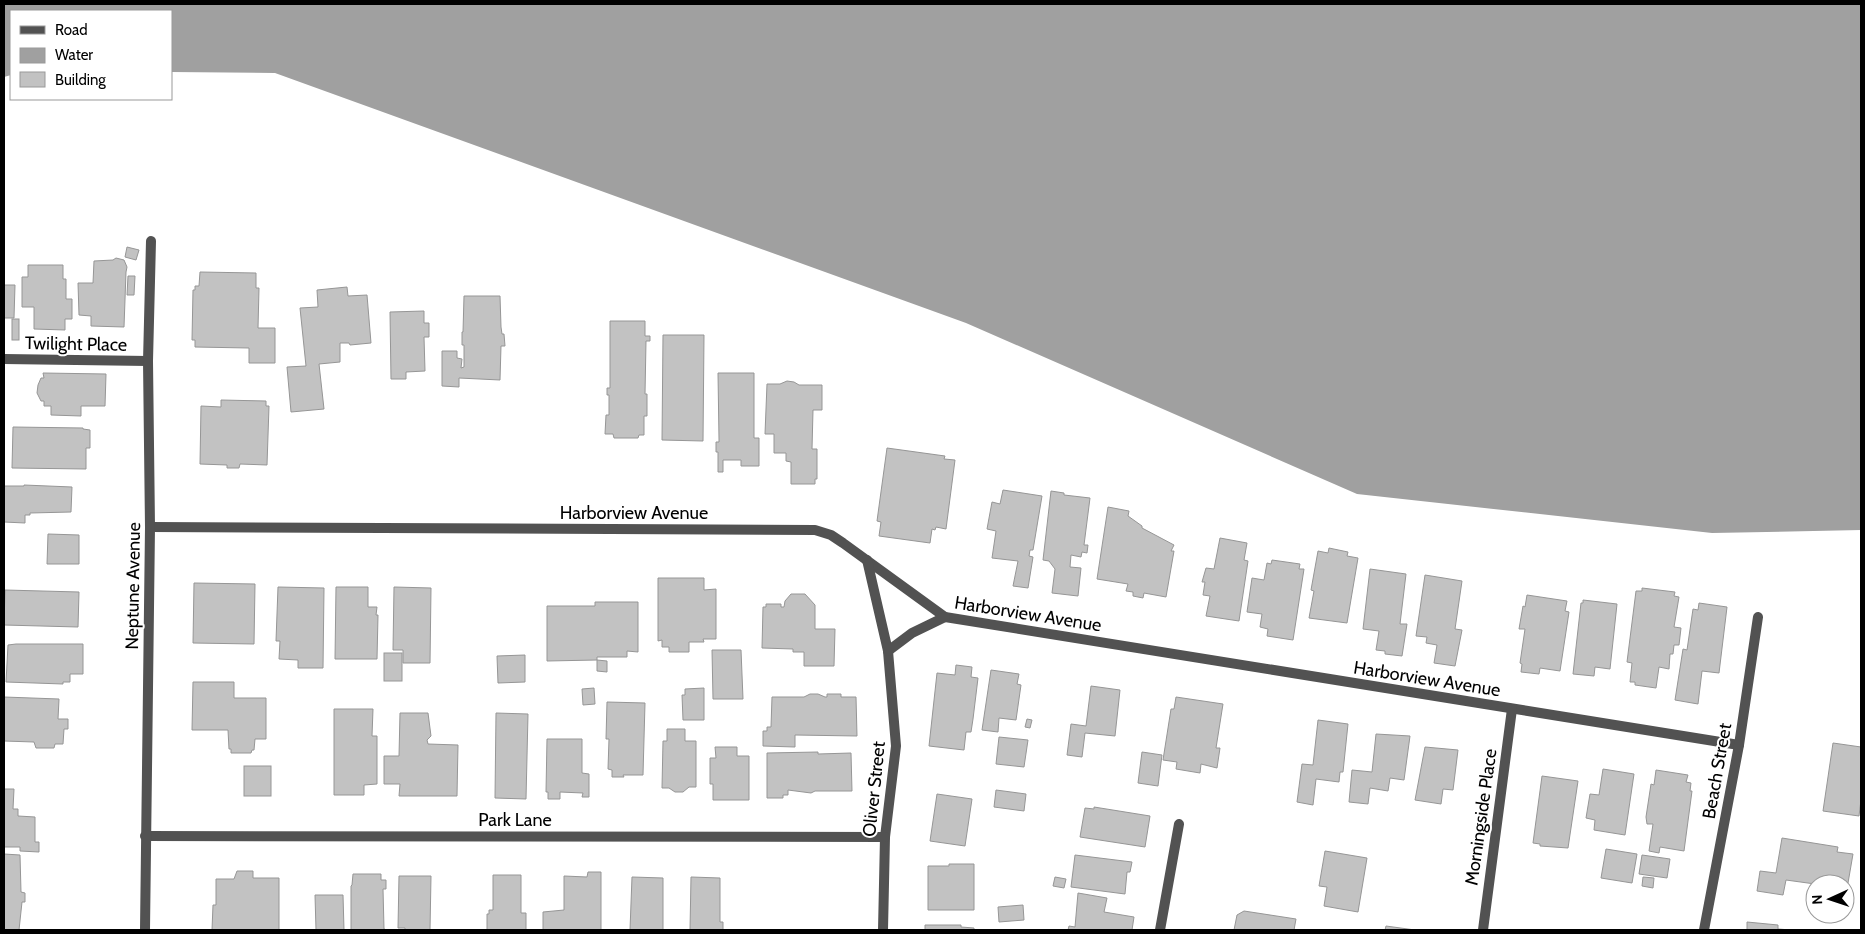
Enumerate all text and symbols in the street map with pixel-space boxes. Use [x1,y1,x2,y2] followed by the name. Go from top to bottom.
[10,10,172,100] legend
[55,21,88,39] text: Road
[55,46,93,64] text: Water
[55,71,106,89] text: Building
[25,332,127,356] street label: Twilight Place
[560,502,708,524] street label: Harborview Avenue
[121,522,145,650] street label: Neptune Avenue
[953,592,1103,636] street label: Harborview Avenue
[1352,657,1502,701] street label: Harborview Avenue
[1698,721,1736,821] street label: Beach Street
[858,740,890,838] street label: Oliver Street
[1461,747,1501,887] street label: Morningside Place
[478,809,552,831] street label: Park Lane
[1805,874,1855,924] north arrow
[1808,894,1826,905] text: N

